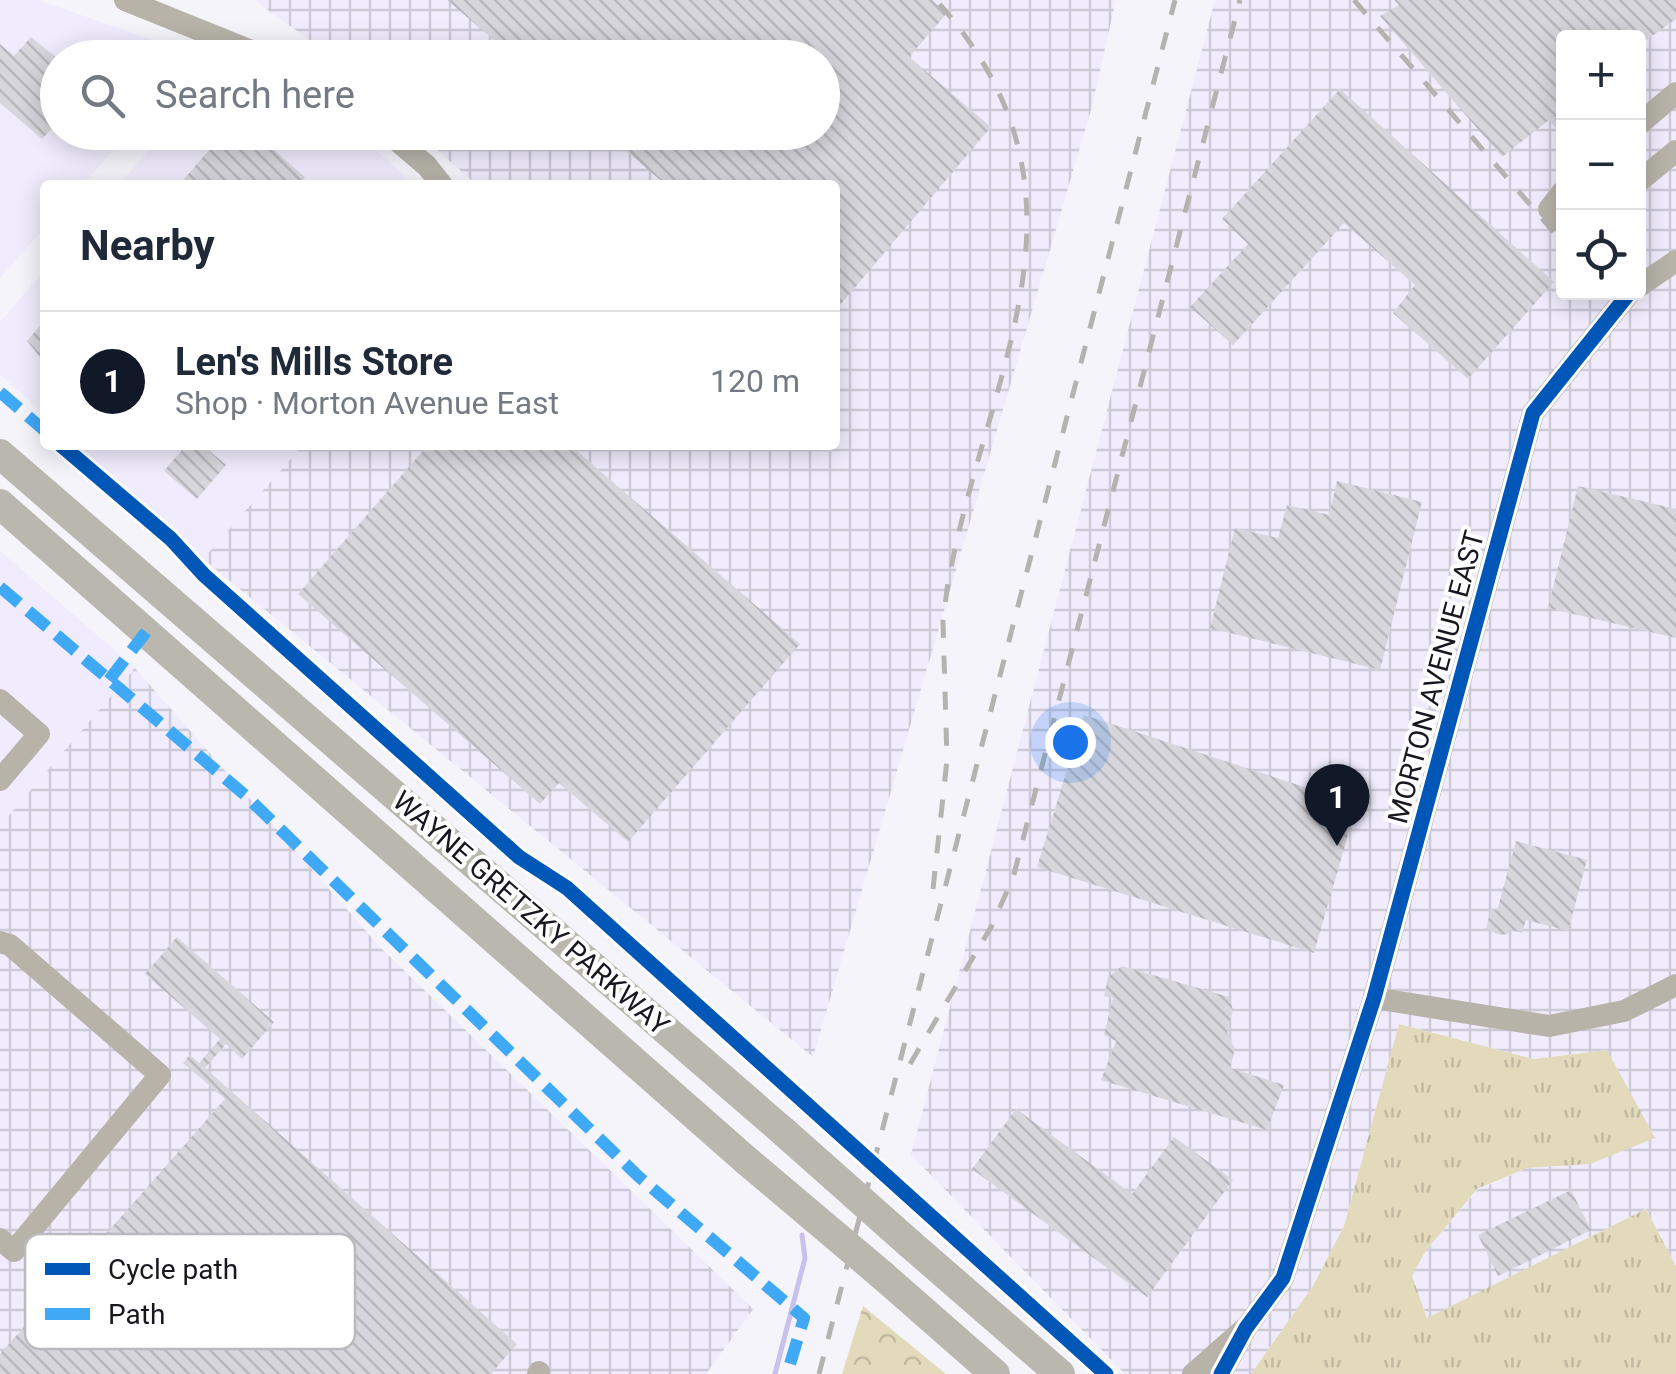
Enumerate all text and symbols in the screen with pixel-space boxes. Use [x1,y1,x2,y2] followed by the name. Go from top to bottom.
[1556,30,1646,300] map controls
[1556,30,1646,120] button: +
[40,40,840,150] search box
[75,68,130,123] icon: search
[155,73,355,117] text: Search here
[1556,120,1646,210] button: −
[1556,210,1646,300] button: locate
[80,221,215,270] text: Nearby
[175,340,453,384] text: Len's Mills Store
[103,362,122,400] text: 1
[710,362,800,400] text: 120 m
[175,384,559,422] text: Shop · Morton Avenue East
[1381,527,1491,827] street label: MORTON AVENUE EAST
[1045,717,1096,768] your location
[1304,764,1370,846] pin: 1
[386,784,676,1042] street label: WAYNE GRETZKY PARKWAY
[25,1234,355,1349] legend
[108,1253,238,1286] text: Cycle path
[108,1298,165,1331] text: Path

